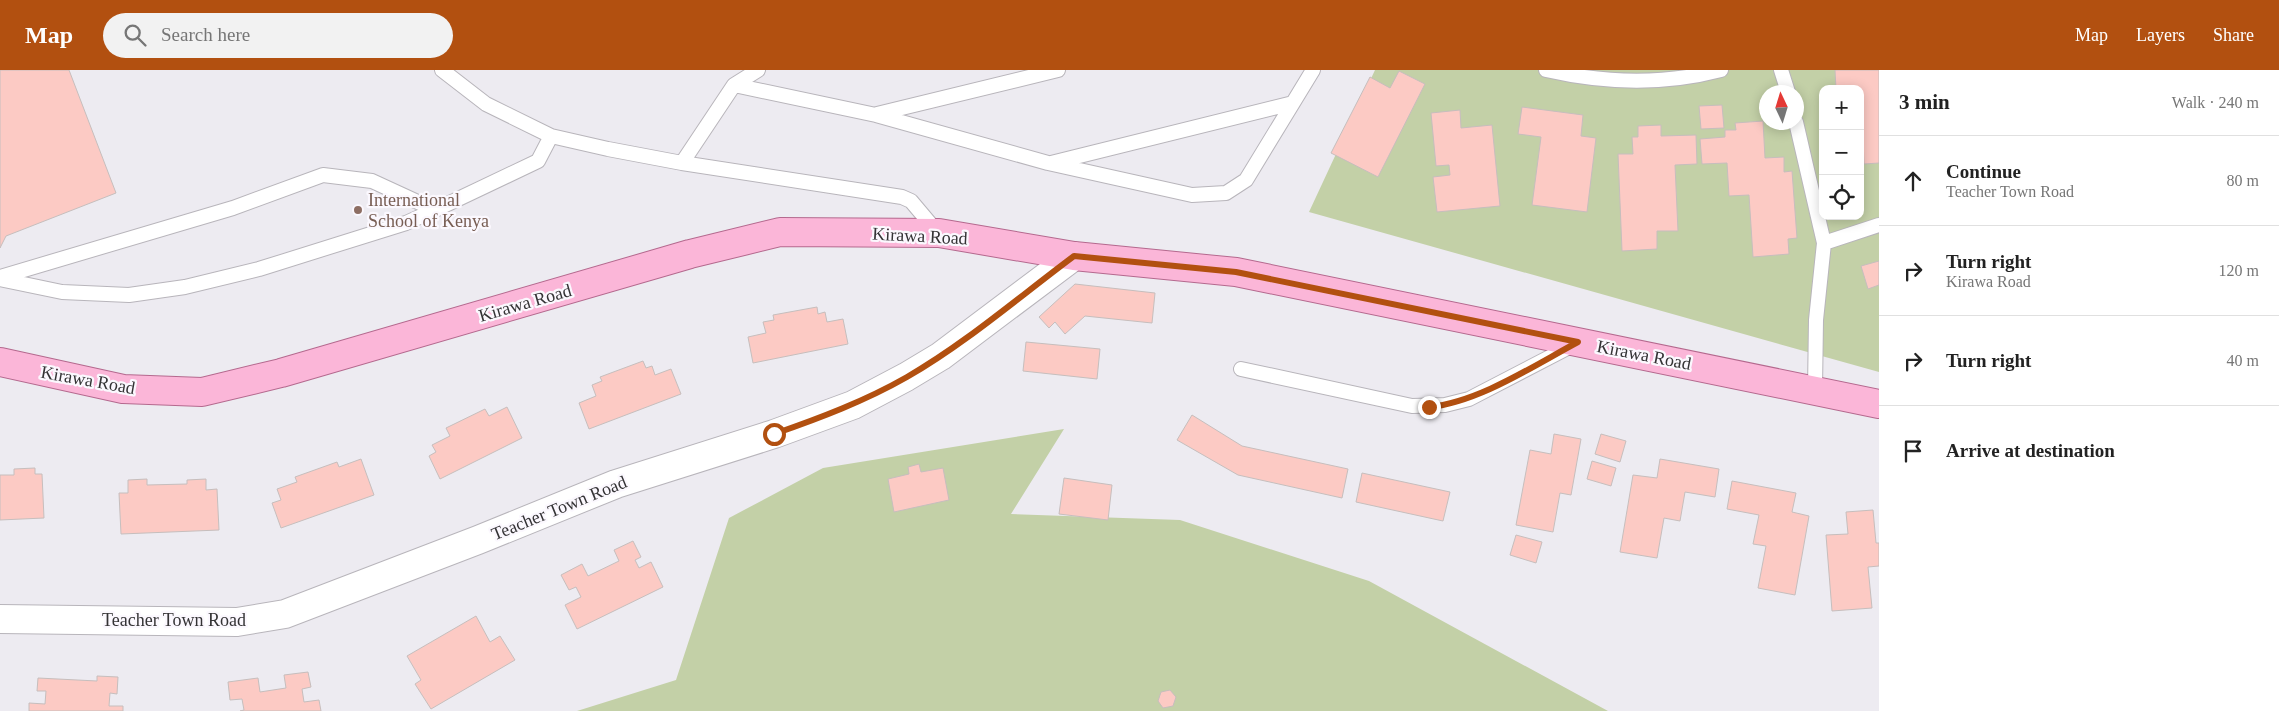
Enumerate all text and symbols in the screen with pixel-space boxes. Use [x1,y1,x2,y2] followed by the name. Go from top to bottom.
[103,13,453,58] search box
[121,21,149,49] icon: search
[25,22,73,48] text: Map
[161,24,250,45] text: Search here
[2075,25,2108,45] text: Map
[2136,25,2185,45] text: Layers
[2213,25,2254,45] text: Share
[1759,85,1804,130] north arrow
[1819,85,1864,220] map controls
[1819,85,1864,130] button: +
[1899,90,1950,114] text: 3 min
[2172,94,2259,111] text: Walk · 240 m
[1819,130,1864,175] button: −
[1946,161,2021,182] text: Continue
[1899,167,1927,195] icon: ahead
[2227,172,2259,189] text: 80 m
[1819,175,1864,220] button: locate
[1946,183,2074,200] text: Teacher Town Road
[368,190,489,231] place label: International School of Kenya
[352,204,364,216] marker: International School of Kenya
[872,224,968,248] street label: Kirawa Road
[1946,251,2031,272] text: Turn right
[1899,257,1927,285] icon: right
[2219,262,2259,279] text: 120 m
[1946,273,2031,290] text: Kirawa Road
[476,280,574,326] street label: Kirawa Road
[1595,336,1693,374] street label: Kirawa Road
[1899,347,1927,375] icon: right
[1946,350,2031,371] text: Turn right
[2227,352,2259,369] text: 40 m
[39,362,137,398] street label: Kirawa Road
[1418,396,1441,419] route end
[763,423,786,446] route start
[1899,437,1927,465] icon: arrive
[1946,440,2115,461] text: Arrive at destination
[488,472,630,544] street label: Teacher Town Road
[102,610,246,630] street label: Teacher Town Road

